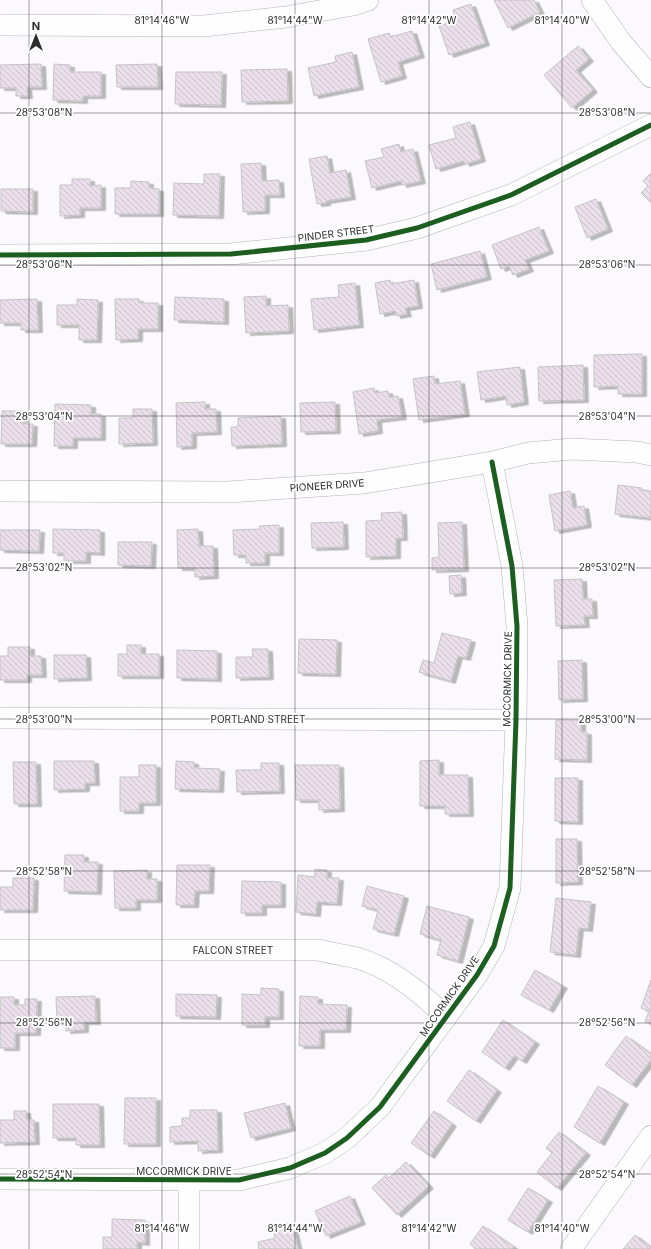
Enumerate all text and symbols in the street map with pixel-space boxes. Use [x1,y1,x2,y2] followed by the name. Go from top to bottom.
[135,14,190,26] text: 81°14'46"W
[267,14,323,26] text: 81°14'44"W
[402,14,457,26] text: 81°14'42"W
[535,14,590,26] text: 81°14'40"W
[16,16,56,56] north arrow
[32,19,40,33] text: N
[16,106,72,118] text: 28°53'08"N
[579,106,635,118] text: 28°53'08"N
[297,222,375,244] street label: PINDER STREET
[16,258,72,270] text: 28°53'06"N
[579,258,635,270] text: 28°53'06"N
[16,410,72,422] text: 28°53'04"N
[579,410,635,422] text: 28°53'04"N
[289,476,365,494] street label: PIONEER DRIVE
[16,561,72,573] text: 28°53'02"N
[579,561,635,573] text: 28°53'02"N
[500,631,514,727] street label: MCCORMICK DRIVE
[16,713,72,725] text: 28°53'00"N
[211,713,305,725] street label: PORTLAND STREET
[579,713,635,725] text: 28°53'00"N
[16,865,72,877] text: 28°52'58"N
[579,865,635,877] text: 28°52'58"N
[193,944,273,956] street label: FALCON STREET
[417,953,481,1039] street label: MCCORMICK DRIVE
[16,1016,72,1028] text: 28°52'56"N
[579,1016,635,1028] text: 28°52'56"N
[136,1165,232,1177] street label: MCCORMICK DRIVE
[16,1168,72,1180] text: 28°52'54"N
[579,1168,635,1180] text: 28°52'54"N
[135,1222,190,1234] text: 81°14'46"W
[267,1222,323,1234] text: 81°14'44"W
[402,1222,457,1234] text: 81°14'42"W
[535,1222,590,1234] text: 81°14'40"W

